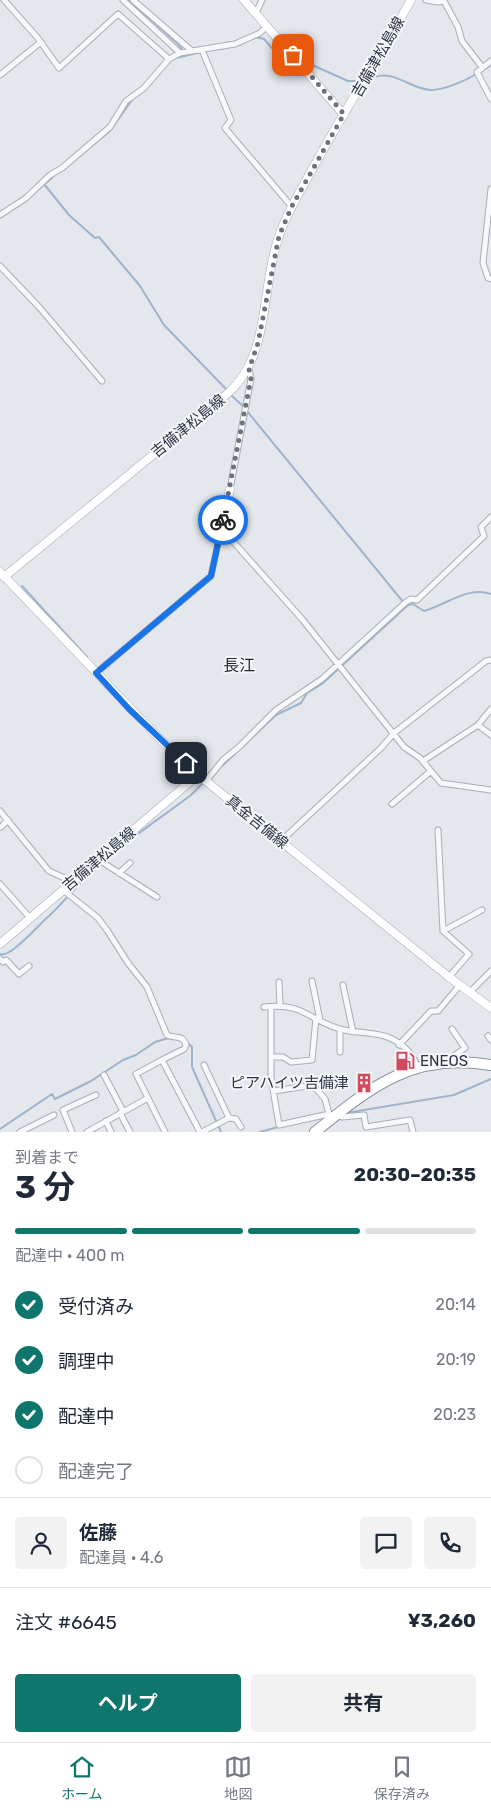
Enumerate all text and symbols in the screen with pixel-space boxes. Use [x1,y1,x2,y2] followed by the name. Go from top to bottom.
[348,14,408,100] street label: 吉備津松島線
[272,34,314,76] pin
[279,41,307,69] icon: bag
[147,391,229,461] street label: 吉備津松島線
[198,495,248,545] courier
[209,506,237,534] icon: bike
[223,656,255,675] district label: 長江
[165,742,207,784] pin
[172,749,200,777] icon: home
[222,791,292,853] street label: 真金吉備線
[59,823,139,895] street label: 吉備津松島線
[394,1050,416,1072] fuel station icon: ENEOS
[420,1052,468,1070] place label: ENEOS
[353,1072,375,1094] building icon: ピアハイツ吉備津
[230,1074,349,1092] place label: ピアハイツ吉備津
[15,1148,79,1167] text: 到着まで
[354,1163,476,1186] text: 20:30–20:35
[15,1168,75,1206] text: 3 分
[15,1246,125,1265] text: 配達中 · 400 m
[15,1291,43,1319] icon: check
[58,1295,134,1318] text: 受付済み
[436,1295,476,1314] text: 20:14
[15,1346,43,1374] icon: check
[58,1350,115,1373] text: 調理中
[436,1350,476,1369] text: 20:19
[15,1401,43,1429] icon: check
[58,1405,115,1428] text: 配達中
[433,1405,476,1424] text: 20:23
[58,1460,134,1483] text: 配達完了
[15,1517,67,1569] button: person
[360,1517,412,1569] button: chat
[424,1517,476,1569] button: phone
[79,1521,117,1544] text: 佐藤
[79,1548,163,1567] text: 配達員 · 4.6
[407,1609,476,1632] text: ¥3,260
[15,1611,117,1634] text: 注文 #6645
[15,1674,241,1732] button: ヘルプ
[251,1674,476,1732] button: 共有
[61,1753,102,1803] tab: ホーム
[224,1753,252,1803] tab: 地図
[374,1753,430,1803] tab: 保存済み

